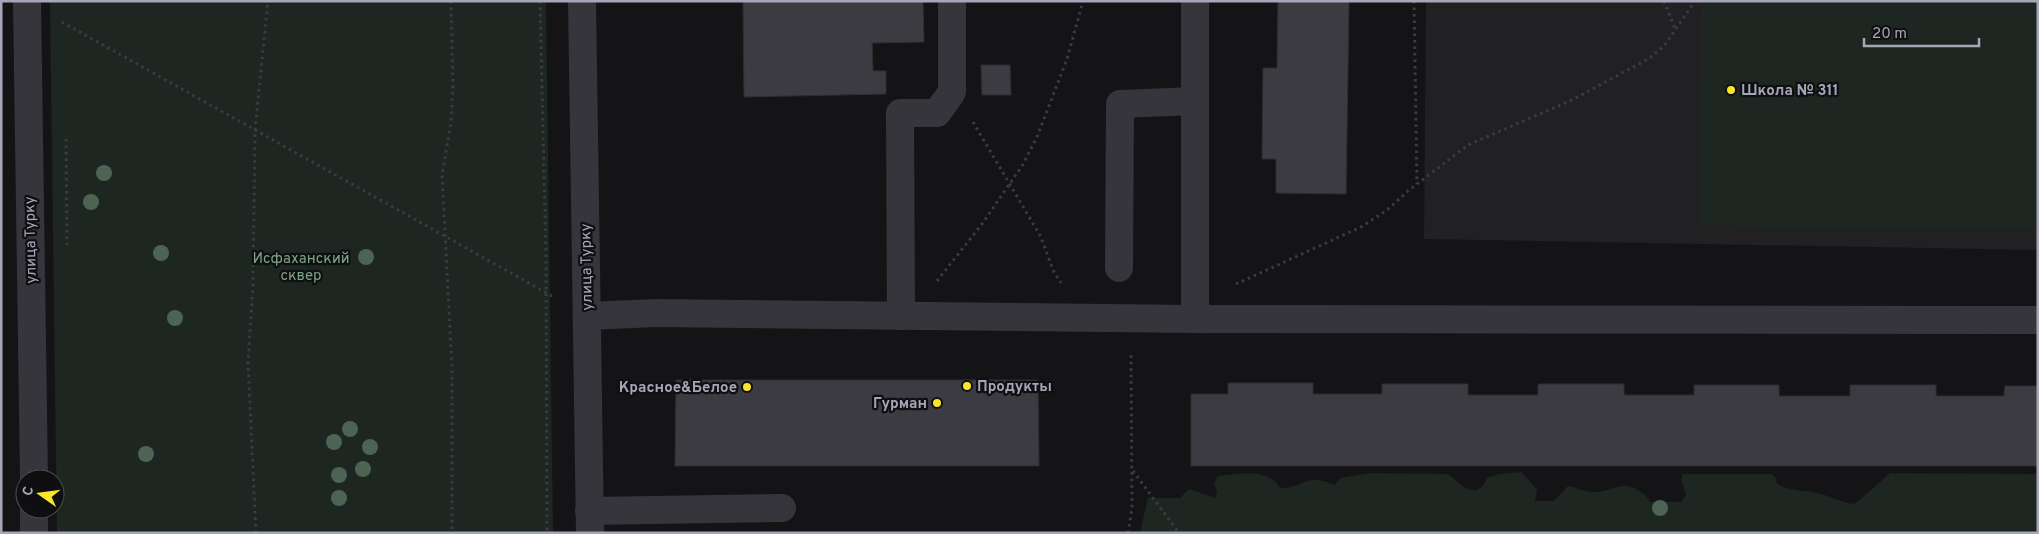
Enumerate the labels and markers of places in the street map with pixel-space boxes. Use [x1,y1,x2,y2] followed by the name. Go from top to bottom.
[1741,82,1838,101] place label: Школа № 311
[1725,84,1737,96] marker: Школа № 311
[977,378,1052,397] place label: Продукты
[619,379,737,398] place label: Красное&Белое
[961,380,973,392] marker: Продукты
[741,381,753,393] marker: Красное&Белое
[873,395,927,414] place label: Гурман
[931,397,943,409] marker: Гурман

